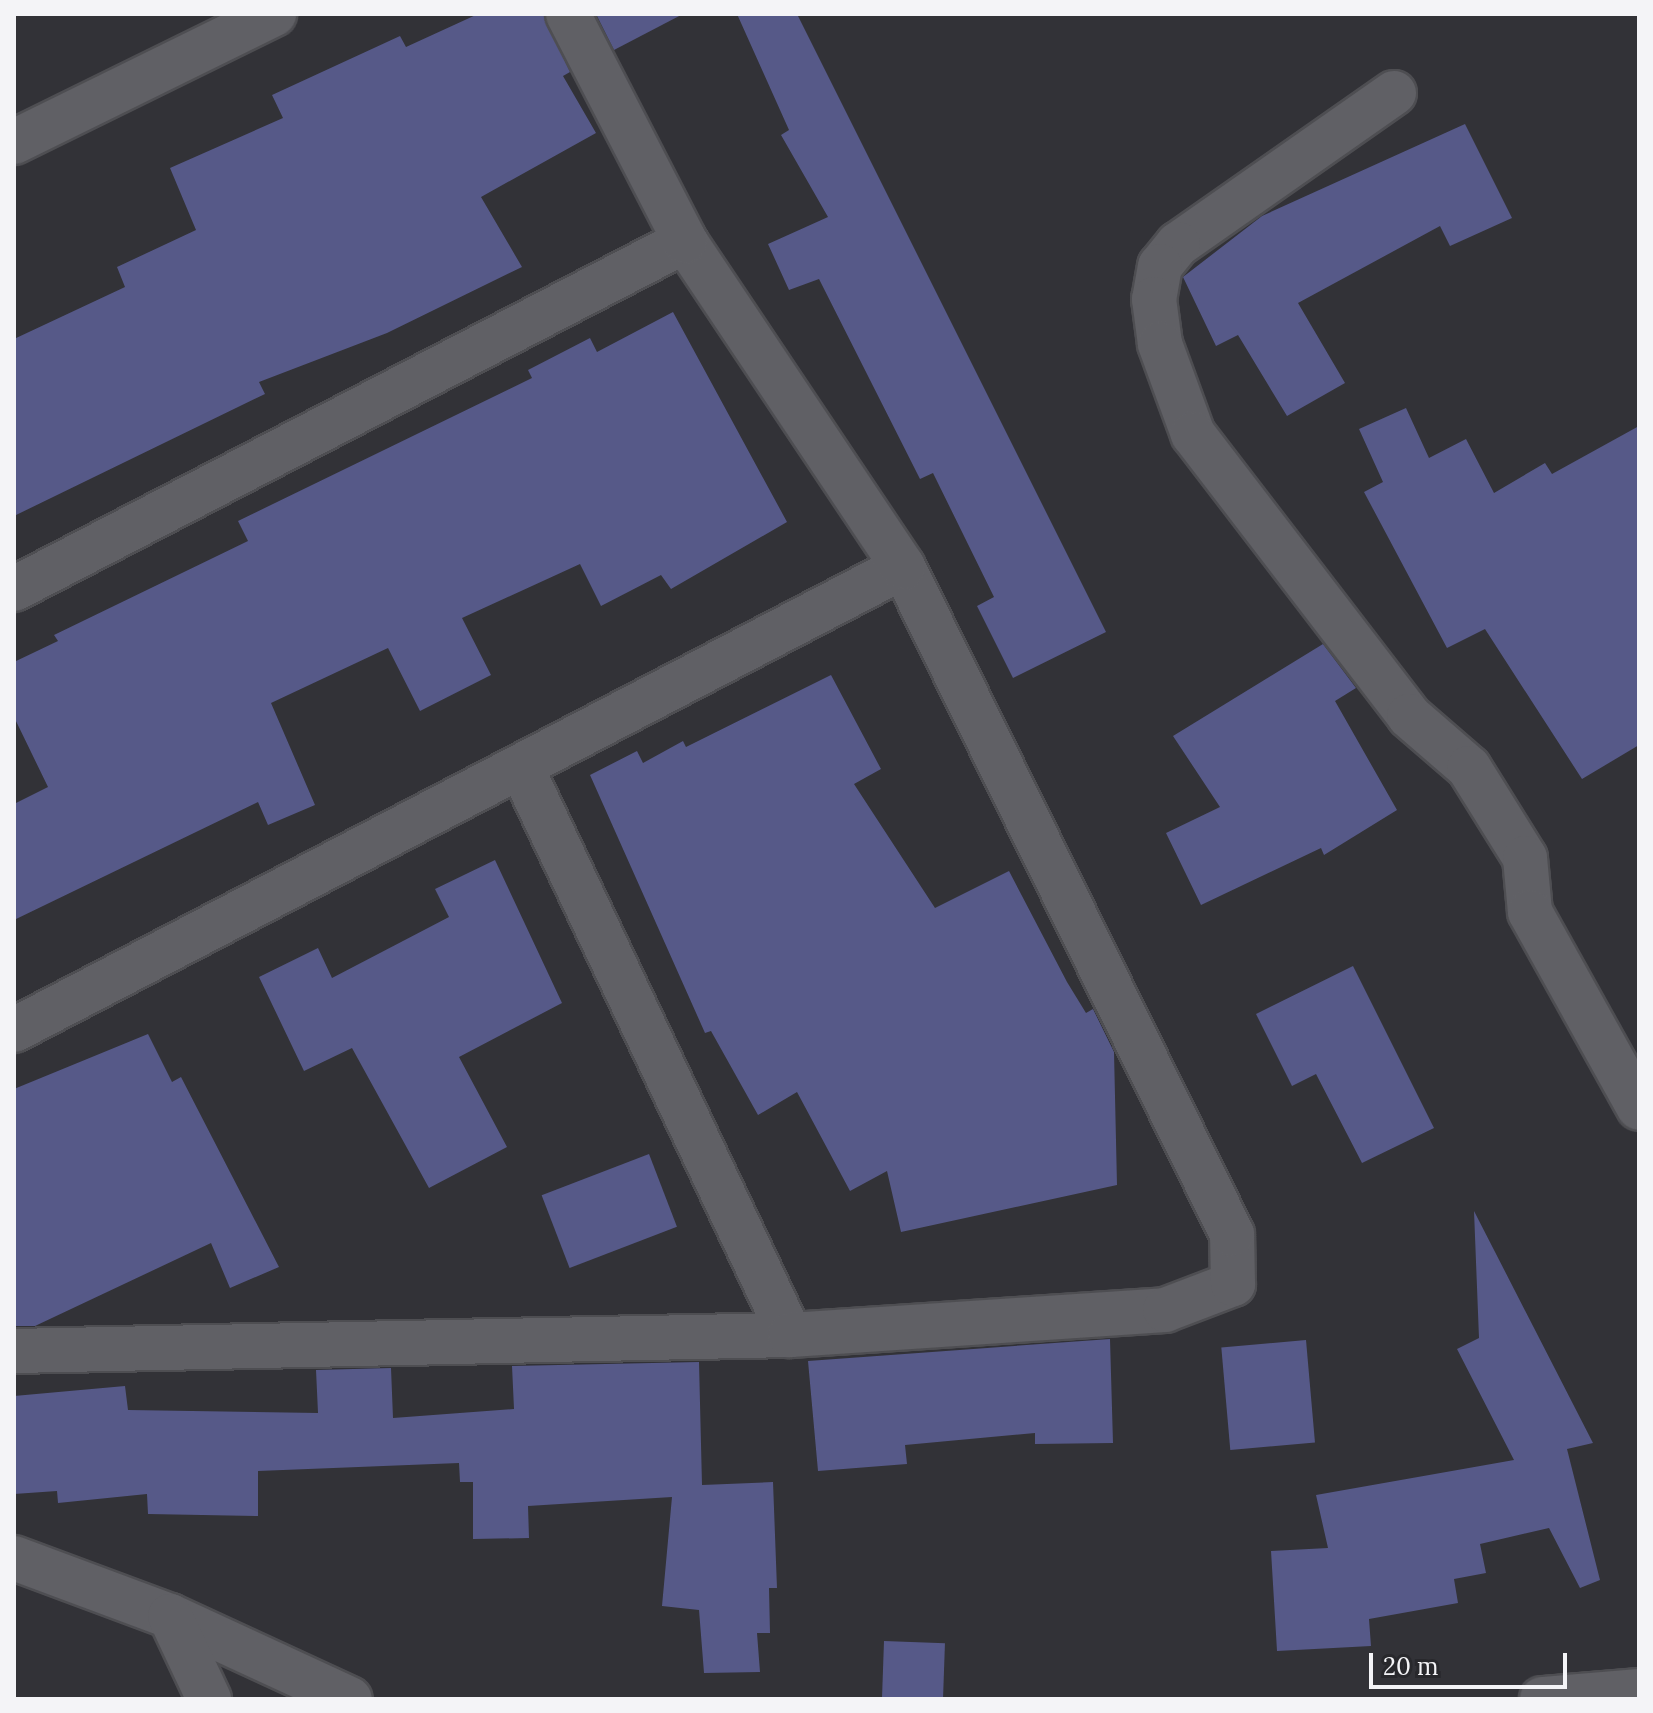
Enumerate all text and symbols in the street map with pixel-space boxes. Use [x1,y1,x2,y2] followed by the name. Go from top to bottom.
[1373,1637,1571,1687] scale bar
[1383,1651,1439,1682] text: 20 m

